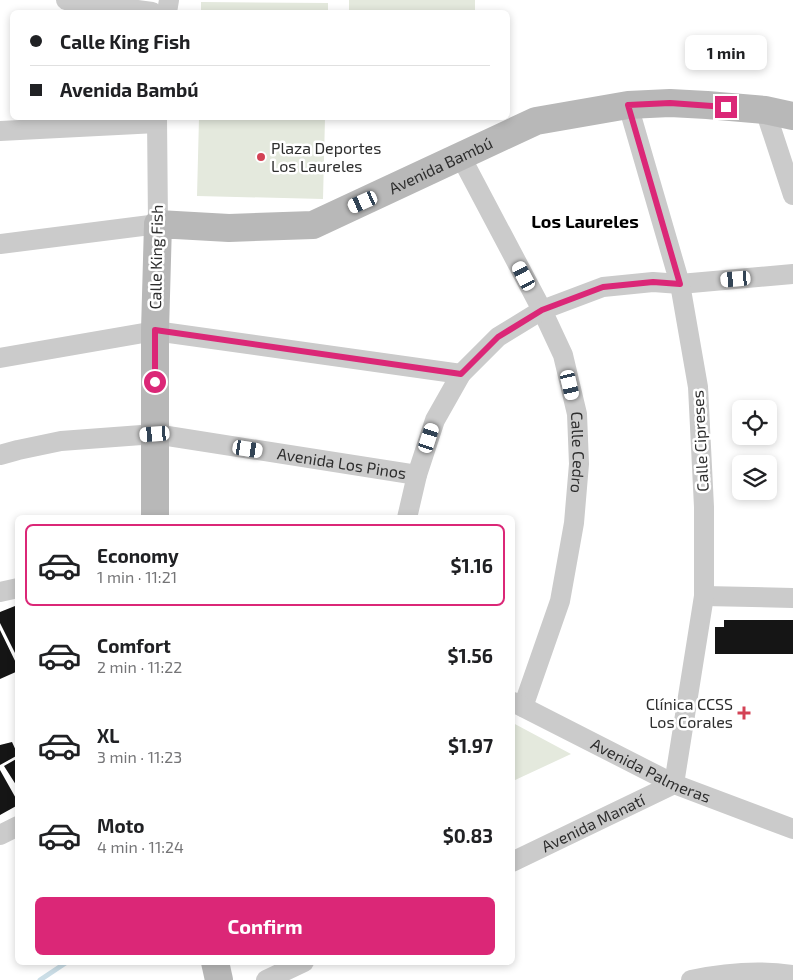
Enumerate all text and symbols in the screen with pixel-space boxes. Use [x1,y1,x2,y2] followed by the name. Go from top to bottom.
[60,30,190,53] text: Calle King Fish
[685,34,767,70] callout: 1 min
[707,43,745,62] text: 1 min
[60,78,199,101] text: Avenida Bambú
[715,96,737,118] route end
[385,133,495,197] street label: Avenida Bambú
[271,138,381,175] place label: Plaza Deportes Los Laureles
[255,151,267,163] marker: Plaza Deportes Los Laureles
[346,189,379,215] car
[145,204,166,310] street label: Calle King Fish
[531,210,639,232] district label: Los Laureles
[510,259,537,293] car
[720,270,751,288] car
[559,369,580,401] car
[144,371,166,393] route start
[687,390,712,492] street label: Calle Cipreses
[732,400,777,500] map controls
[732,400,777,445] button: locate
[568,411,589,494] street label: Calle Cedro
[417,421,440,455] car
[139,425,170,443] car
[232,439,263,459] car
[276,443,408,482] street label: Avenida Los Pinos
[732,455,777,500] button: layers
[37,543,82,588] icon: car
[97,544,179,567] text: Economy
[451,554,493,577] text: $1.16
[97,567,177,586] text: 1 min · 11:21
[37,633,82,678] icon: car
[97,634,171,657] text: Comfort
[447,644,493,667] text: $1.56
[97,657,182,676] text: 2 min · 11:22
[646,694,733,731] place label: Clínica CCSS Los Corales
[737,706,751,720] marker: Clínica CCSS Los Corales
[37,723,82,768] icon: car
[97,724,119,747] text: XL
[588,733,714,806] street label: Avenida Palmeras
[448,734,493,757] text: $1.97
[97,747,182,766] text: 3 min · 11:23
[538,789,649,855] street label: Avenida Manatí
[37,813,82,858] icon: car
[97,814,145,837] text: Moto
[443,824,493,847] text: $0.83
[97,837,184,856] text: 4 min · 11:24
[35,897,495,955] button: Confirm

